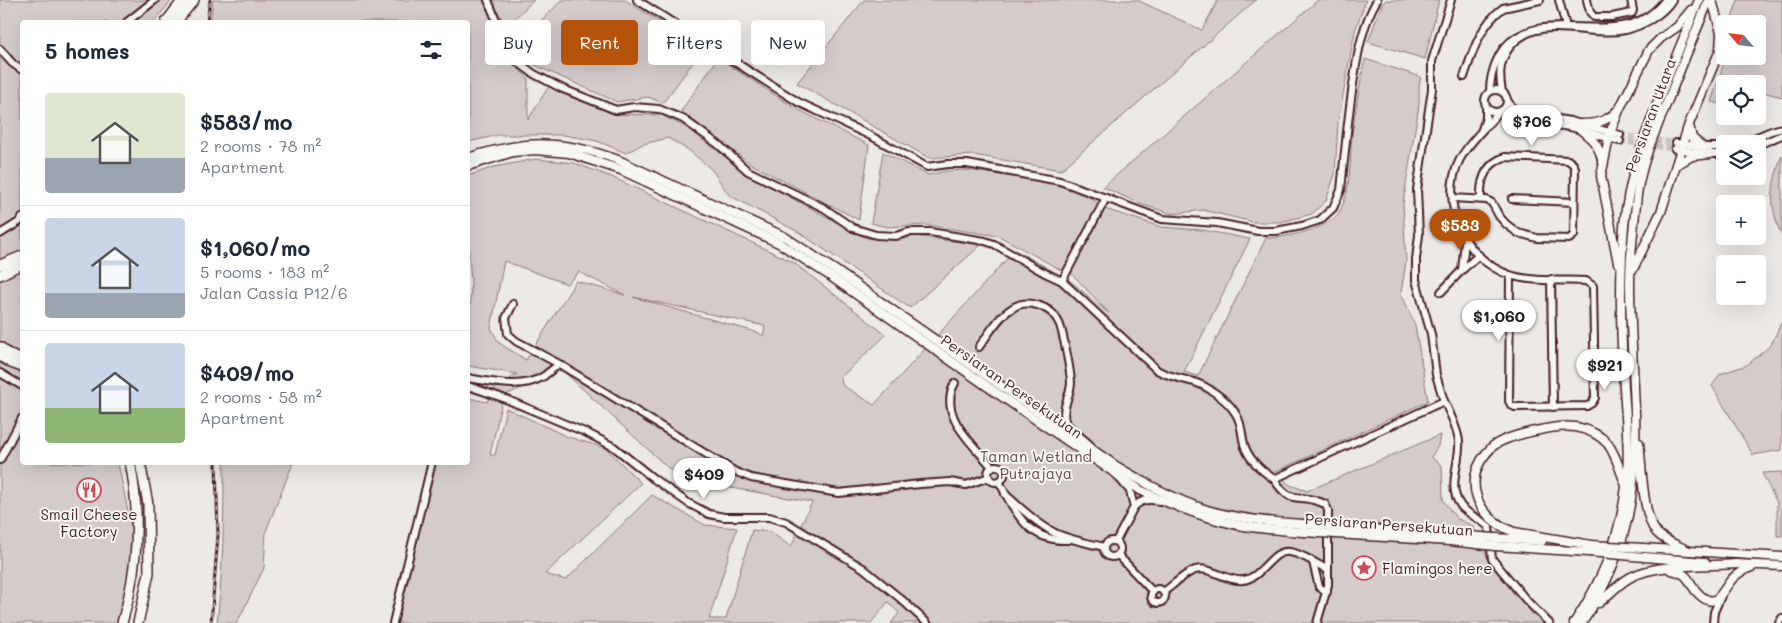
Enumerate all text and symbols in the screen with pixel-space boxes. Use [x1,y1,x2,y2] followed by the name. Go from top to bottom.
[1716,15,1766,65] north arrow
[1716,15,1766,305] map controls
[485,20,551,65] chip: Buy
[561,20,638,65] chip: Rent
[648,20,741,65] chip: Filters
[751,20,825,65] chip: New
[417,36,445,64] icon: filters
[45,37,130,64] text: 5 homes
[1620,55,1680,175] street label: Persiaran Utara
[1716,75,1766,125] button: locate
[1502,104,1562,147] pin: $706
[200,108,293,135] text: $583/mo
[1513,110,1551,131] text: $706
[85,113,145,173] icon: home
[200,135,321,156] text: 2 rooms · 78 m²
[1716,135,1766,185] button: layers
[200,156,285,177] text: Apartment
[1716,195,1766,245] button: +
[1430,208,1490,251] pin: $583
[1441,214,1479,235] text: $583
[200,234,310,261] text: $1,060/mo
[85,238,145,298] icon: home
[1716,255,1766,305] button: −
[200,261,329,282] text: 5 rooms · 183 m²
[200,282,348,303] text: Jalan Cassia P12/6
[1458,300,1540,342] pin: $1,060
[1473,305,1525,326] text: $1,060
[937,330,1087,442] street label: Persiaran Persekutuan
[1575,348,1635,391] pin: $921
[1587,354,1623,375] text: $921
[200,359,294,386] text: $409/mo
[85,363,145,423] icon: home
[200,386,322,407] text: 2 rooms · 58 m²
[200,407,285,428] text: Apartment
[980,446,1092,483] park label: Taman Wetland Putrajaya
[674,458,734,500] pin: $409
[684,463,724,484] text: $409
[76,477,102,503] restaurant icon: Smail Cheese Factory
[40,504,138,541] place label: Smail Cheese Factory
[1304,508,1474,540] street label: Persiaran Persekutuan
[1351,555,1377,581] place icon: Flamingos here
[1382,558,1493,578] place label: Flamingos here

